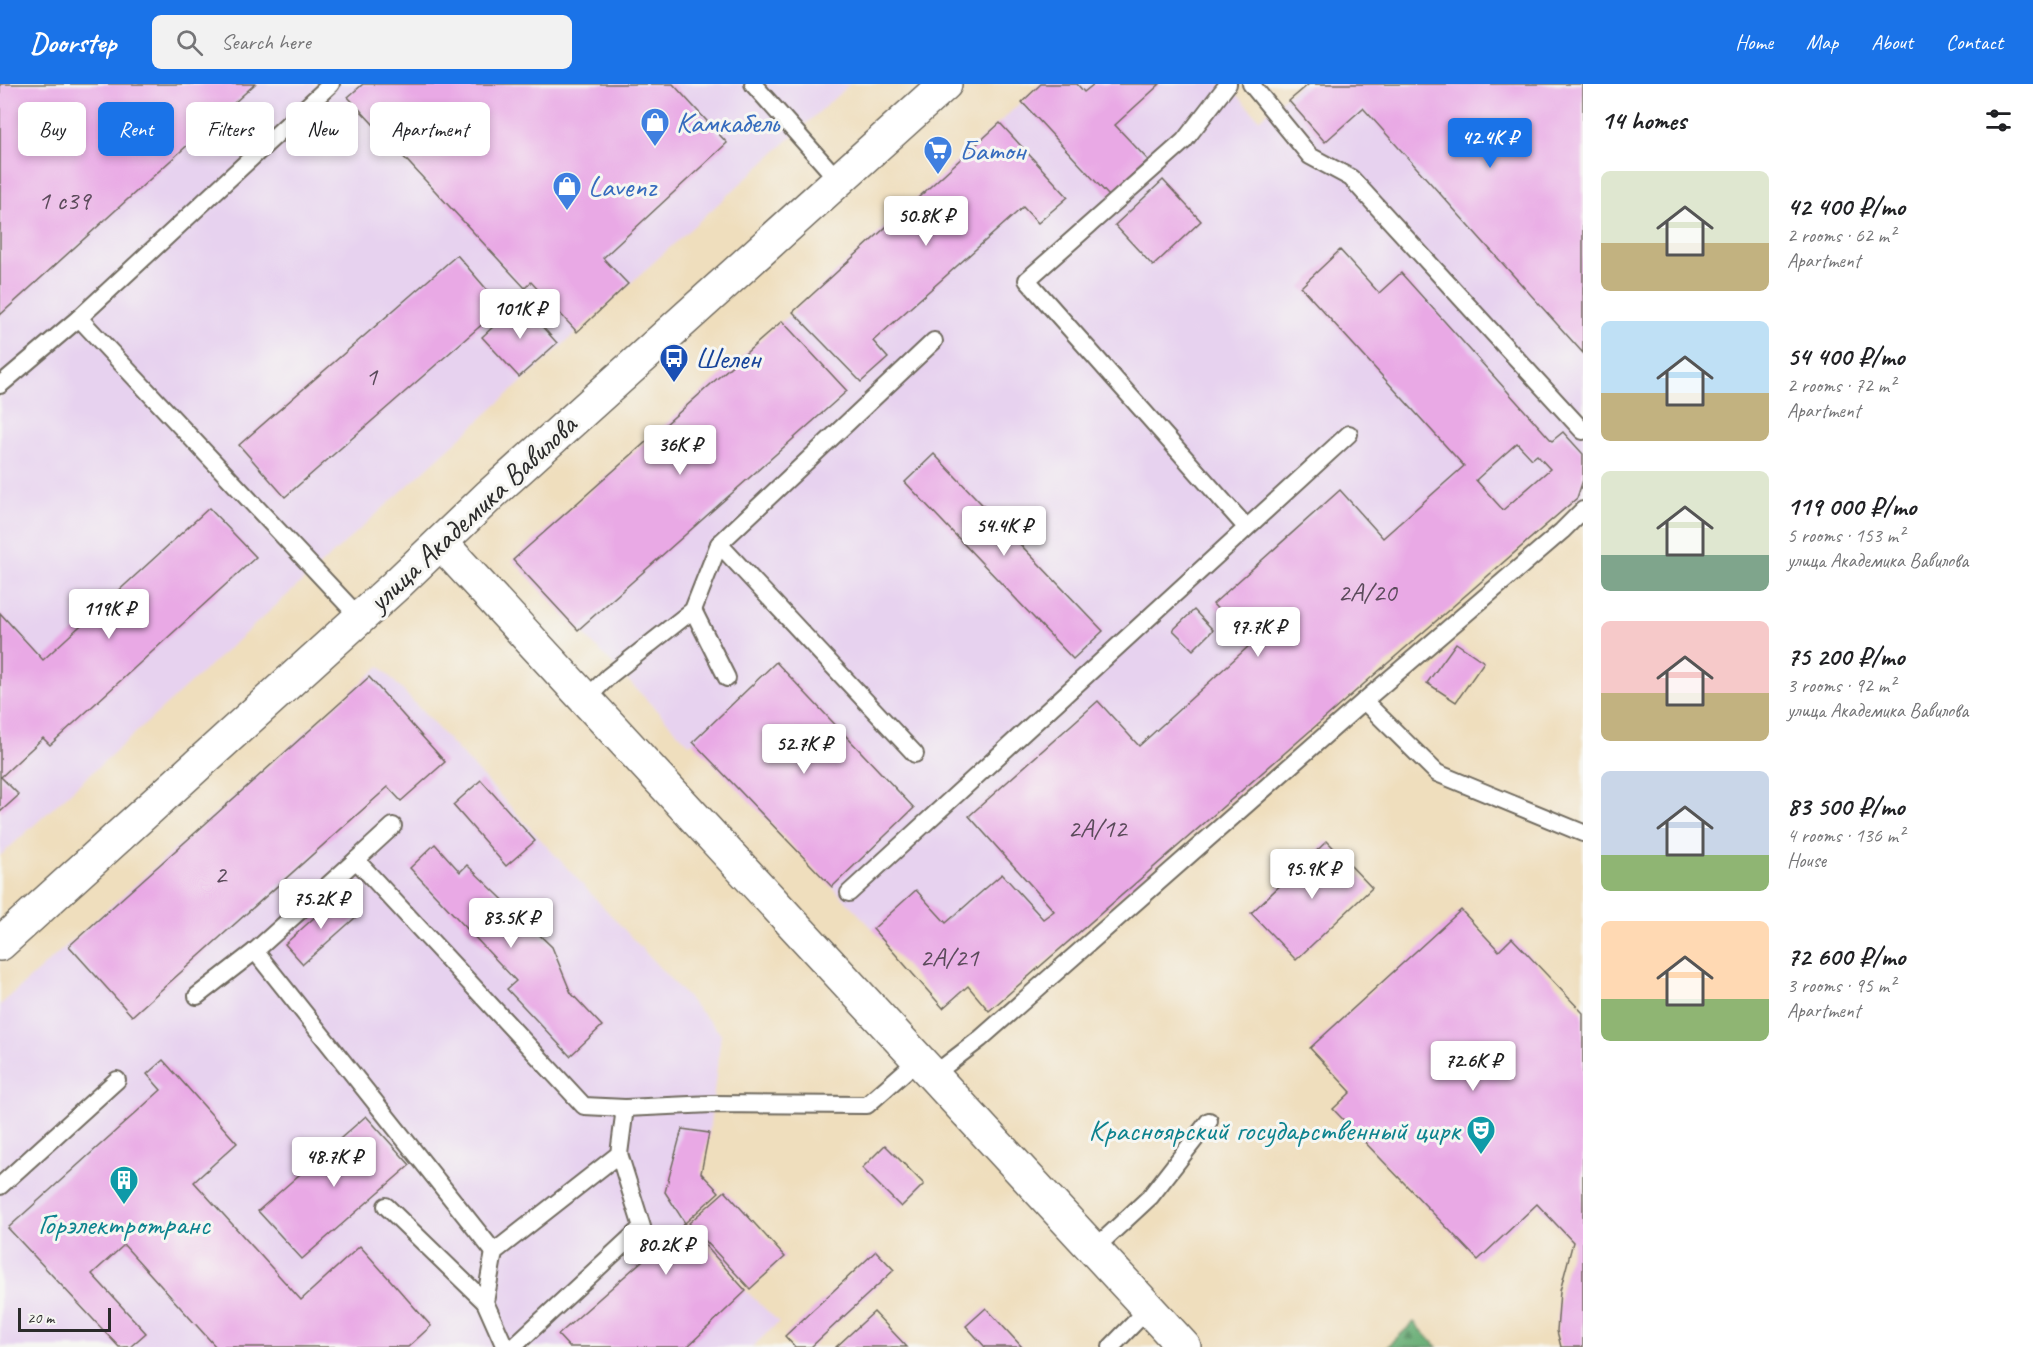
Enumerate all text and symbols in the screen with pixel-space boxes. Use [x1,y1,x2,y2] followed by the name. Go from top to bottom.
[152,15,572,69] search box
[30,25,116,60] text: Doorstep
[173,26,206,59] icon: search
[221,28,311,56] text: Search here
[1735,29,1773,55] text: Home
[1806,29,1838,55] text: Map
[1871,29,1913,55] text: About
[1946,29,2003,55] text: Contact
[18,102,86,156] chip: Buy
[98,102,174,156] chip: Rent
[186,102,274,156] chip: Filters
[286,102,358,156] chip: New
[370,102,490,156] chip: Apartment
[676,103,781,141] place label: Камкабель
[1601,104,1686,137] text: 14 homes
[1982,104,2015,137] icon: filters
[639,106,671,148] shop icon: Камкабель
[1435,118,1545,169] pin: 42.4K ₽
[1462,125,1518,150] text: 42.4K ₽
[959,131,1027,169] place label: Батон
[922,134,954,176] supermarket icon: Батон
[588,167,657,205] place label: Lavenz
[551,170,583,212] shop icon: Lavenz
[38,183,92,217] house number: 1 с39
[1787,190,1905,223] text: 42 400 ₽/mo
[1649,195,1721,267] icon: home
[871,196,981,247] pin: 50.8K ₽
[898,203,954,228] text: 50.8K ₽
[1787,223,1895,248] text: 2 rooms · 62 m²
[1787,248,1860,273] text: Apartment
[471,289,569,340] pin: 101K ₽
[494,296,546,321] text: 101K ₽
[695,339,762,377] place label: Шелен
[1787,340,1904,373] text: 54 400 ₽/mo
[658,342,690,384] bus stop icon: Шелен
[1649,345,1721,417] icon: home
[365,359,379,393] house number: 1
[1787,373,1895,398] text: 2 rooms · 72 m²
[1787,398,1860,423] text: Apartment
[358,405,586,621] street label: улица Академика Вавилова
[638,425,722,476] pin: 36K ₽
[658,432,702,457] text: 36K ₽
[1787,490,1916,523] text: 119 000 ₽/mo
[1649,495,1721,567] icon: home
[949,506,1059,557] pin: 54.4K ₽
[976,513,1032,538] text: 54.4K ₽
[1787,523,1904,548] text: 5 rooms · 153 m²
[1787,548,1968,573] text: улица Академика Вавилова
[1338,575,1398,609] house number: 2А/20
[60,589,158,640] pin: 119K ₽
[83,596,135,621] text: 119K ₽
[1203,607,1313,658] pin: 97.7K ₽
[1230,614,1286,639] text: 97.7K ₽
[1787,640,1904,673] text: 75 200 ₽/mo
[1649,645,1721,717] icon: home
[1787,673,1895,698] text: 3 rooms · 92 m²
[1787,698,1968,723] text: улица Академика Вавилова
[749,724,859,775] pin: 52.7K ₽
[776,731,832,756] text: 52.7K ₽
[1787,790,1904,823] text: 83 500 ₽/mo
[1649,795,1721,867] icon: home
[1068,811,1128,845] house number: 2А/12
[1787,823,1904,848] text: 4 rooms · 136 m²
[1787,848,1826,873] text: House
[1257,849,1367,900] pin: 95.9K ₽
[1284,856,1340,881] text: 95.9K ₽
[214,857,228,891] house number: 2
[266,879,376,930] pin: 75.2K ₽
[293,886,349,911] text: 75.2K ₽
[456,898,566,949] pin: 83.5K ₽
[483,905,539,930] text: 83.5K ₽
[920,940,980,974] house number: 2А/21
[1787,940,1905,973] text: 72 600 ₽/mo
[1649,945,1721,1017] icon: home
[1787,973,1895,998] text: 3 rooms · 95 m²
[1787,998,1860,1023] text: Apartment
[1418,1041,1528,1092] pin: 72.6K ₽
[1445,1048,1501,1073] text: 72.6K ₽
[1088,1111,1462,1149] place label: Красноярский государственный цирк
[1465,1114,1497,1156] theatre icon: Красноярский государственный цирк
[279,1137,389,1188] pin: 48.7K ₽
[306,1144,362,1169] text: 48.7K ₽
[108,1164,140,1206] building icon: Горэлектротранс
[38,1205,211,1243] place label: Горэлектротранс
[611,1225,721,1276] pin: 80.2K ₽
[638,1232,694,1257] text: 80.2K ₽
[18,1305,111,1332] scale bar
[27,1308,54,1328] text: 20 m

